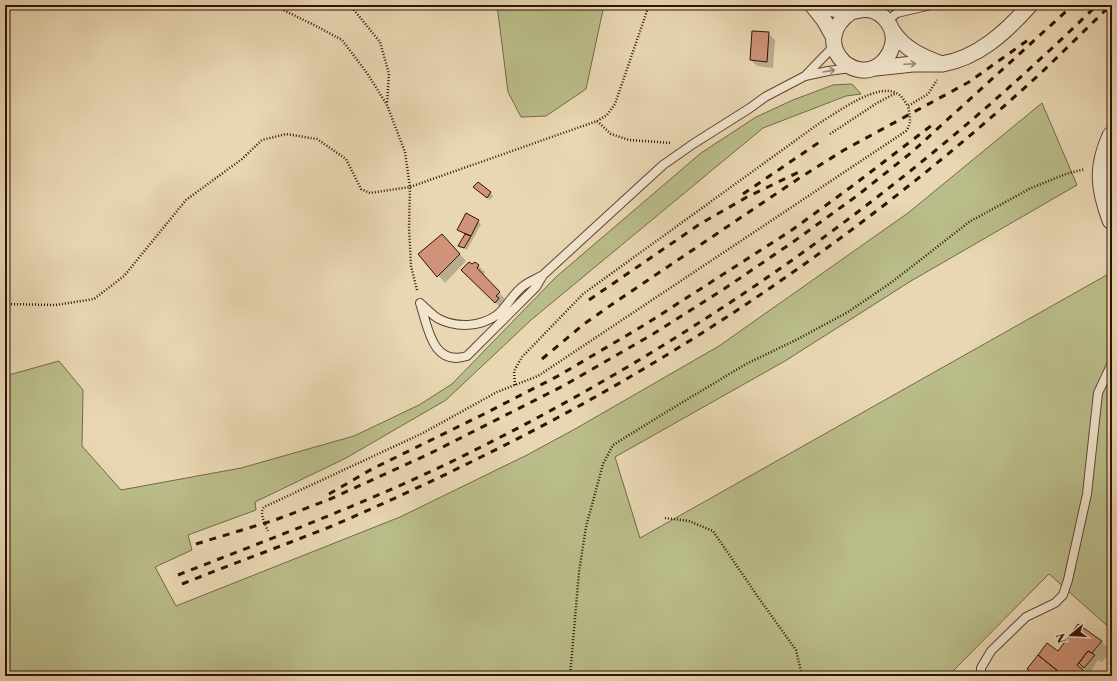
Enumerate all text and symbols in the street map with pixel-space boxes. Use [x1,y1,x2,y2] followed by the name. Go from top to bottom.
[903,60,916,68] one-way arrow
[823,67,836,75] one-way arrow
[1051,615,1091,655] north arrow
[1053,631,1070,645] text: N

